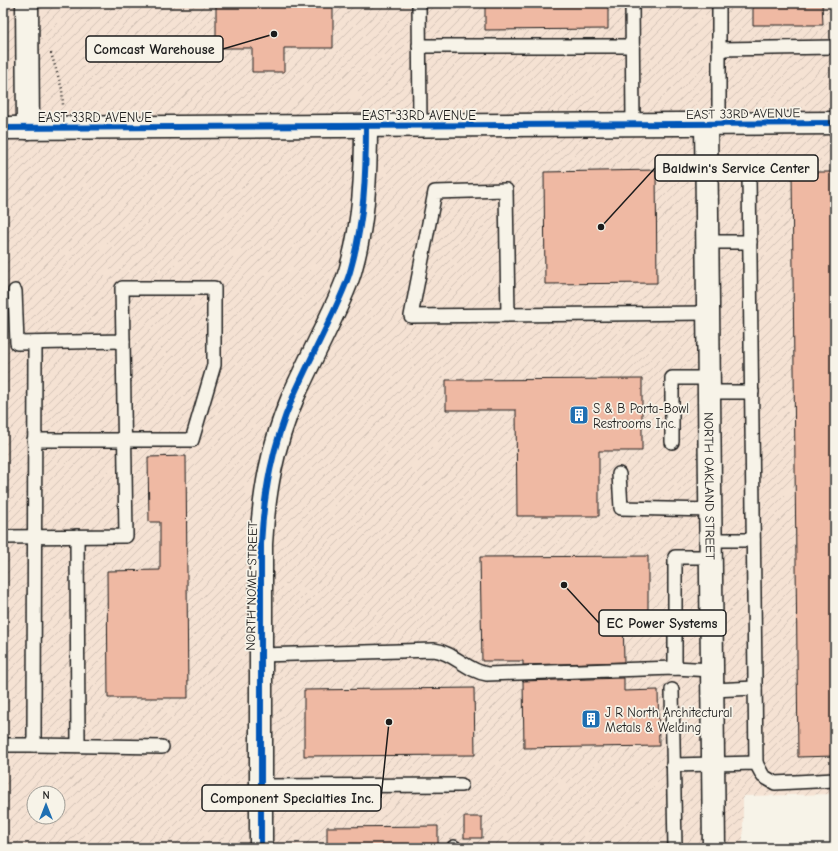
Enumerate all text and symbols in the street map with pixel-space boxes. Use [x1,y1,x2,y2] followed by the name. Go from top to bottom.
[86,36,223,62] callout: Comcast Warehouse
[93,41,215,58] text: Comcast Warehouse
[686,105,800,122] street label: EAST 33RD AVENUE
[362,108,476,123] street label: EAST 33RD AVENUE
[38,110,152,125] street label: EAST 33RD AVENUE
[655,155,818,181] callout: Baldwin's Service Center
[662,160,810,177] text: Baldwin's Service Center
[593,401,689,431] place label: S & B Porta-Bowl Restrooms Inc.
[568,404,590,426] building icon: S & B Porta-Bowl Restrooms Inc.
[701,412,718,560] street label: NORTH OAKLAND STREET
[243,521,260,651] street label: NORTH NOME STREET
[599,610,726,636] callout: EC Power Systems
[606,615,718,632] text: EC Power Systems
[605,705,732,735] place label: J R North Architectural Metals & Welding
[580,708,602,730] building icon: J R North Architectural Metals & Welding
[26,785,66,825] north arrow
[202,785,381,811] callout: Component Specialties Inc.
[42,789,50,802] text: N
[210,790,374,807] text: Component Specialties Inc.

